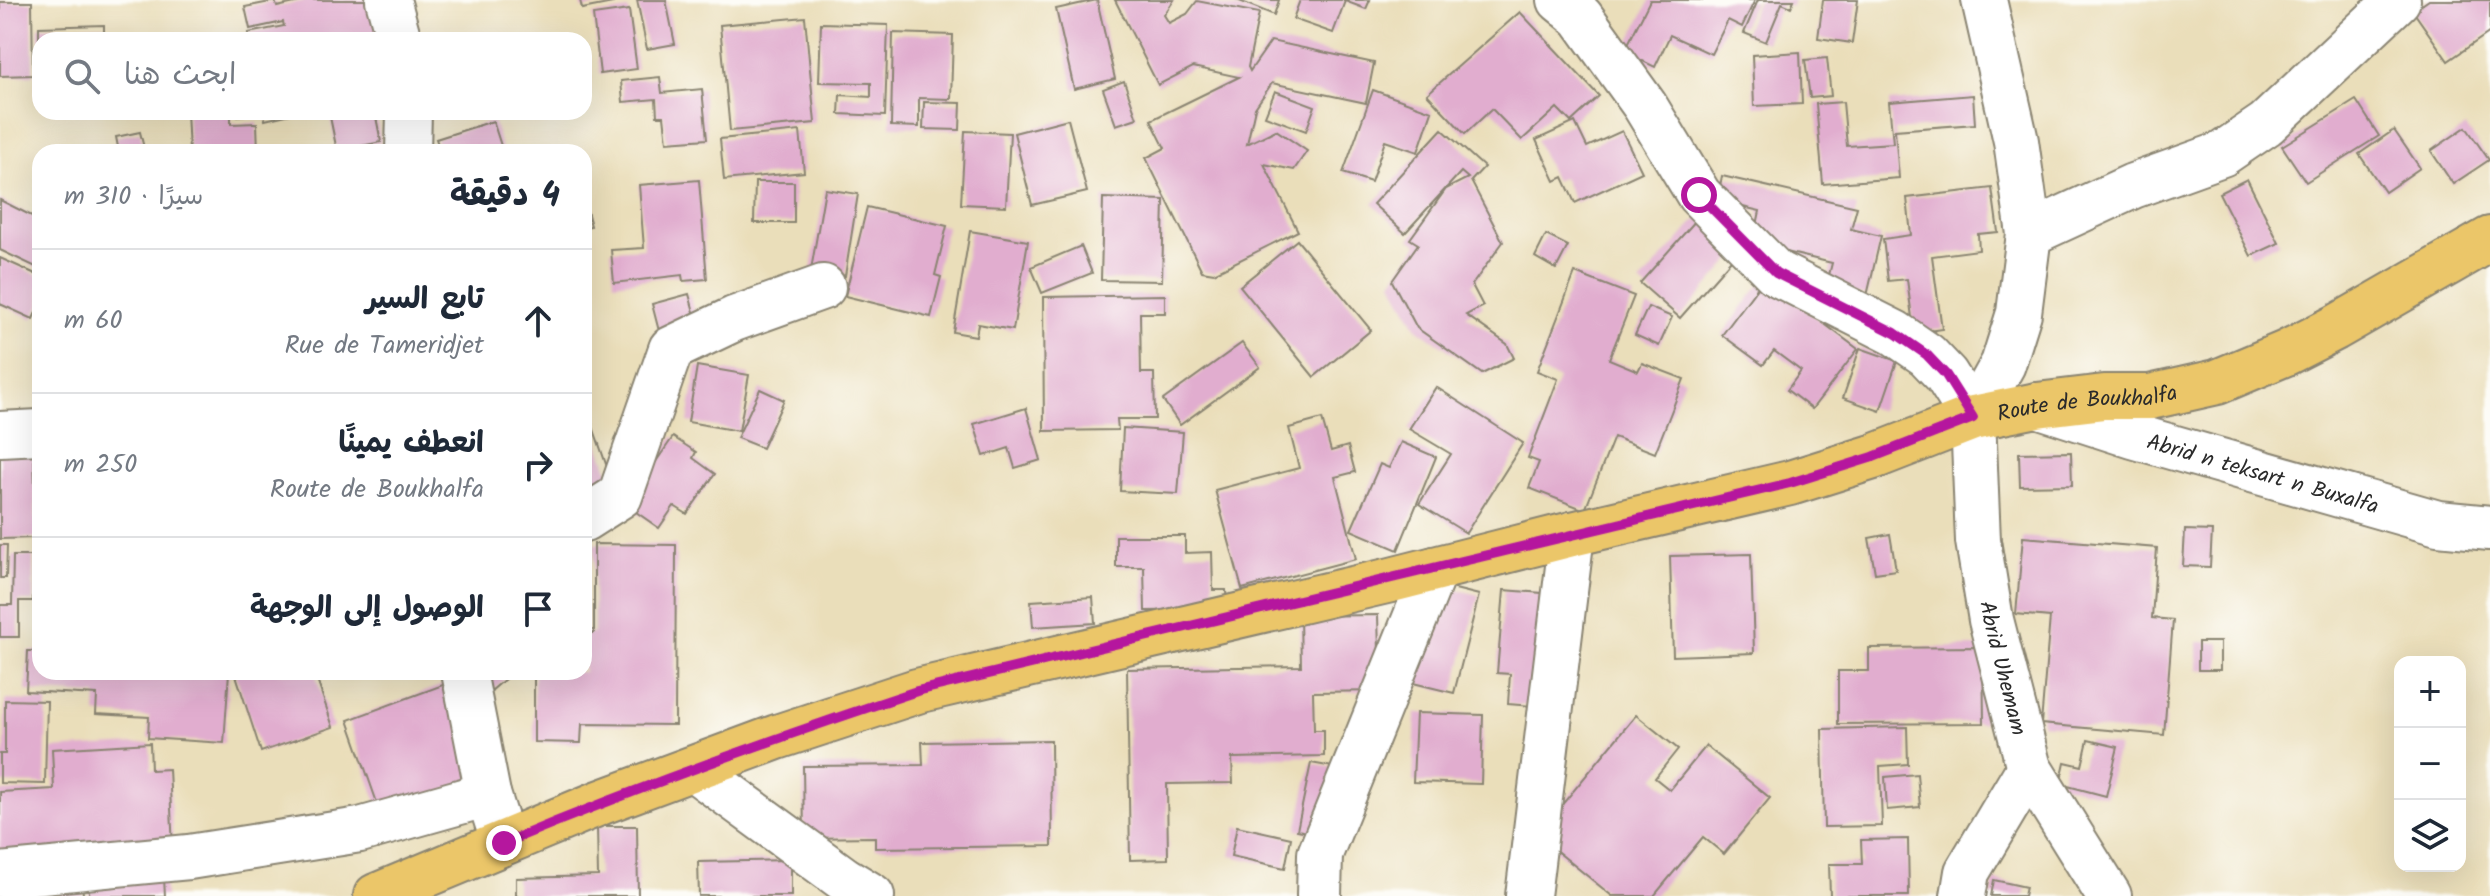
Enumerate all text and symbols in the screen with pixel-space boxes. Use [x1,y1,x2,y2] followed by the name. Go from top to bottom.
[32,32,592,120] search box
[124,52,236,100] text: ابحث هنا
[60,54,104,98] icon: search
[450,169,560,223] text: 4 دقيقة
[64,176,203,218] text: سيرًا · 310 m
[1681,177,1717,213] route start
[366,276,484,324] text: تابع السير
[516,299,560,343] icon: ahead
[64,300,123,342] text: 60 m
[284,325,484,367] text: Rue de Tameridjet
[1994,376,2181,433] street label: Route de Boukhalfa
[338,420,484,468] text: انعطف يمينًا
[2142,426,2382,525] street label: Abrid n teksart n Buxalfa
[516,443,560,487] icon: right
[64,444,137,486] text: 250 m
[270,469,484,511] text: Route de Boukhalfa
[250,585,484,633] text: الوصول إلى الوجهة
[516,587,560,631] icon: arrive
[1968,599,2035,740] street label: Abrid Uhemam
[2394,656,2466,872] map controls
[2394,656,2466,728] button: +
[2394,728,2466,800] button: −
[2394,800,2466,872] button: layers
[486,825,522,861] route end

